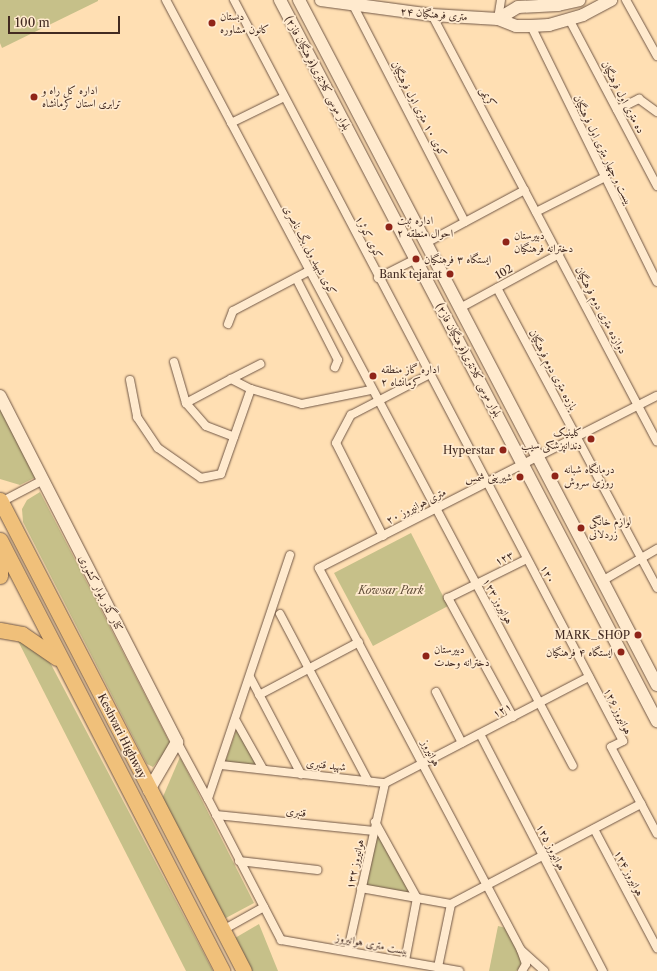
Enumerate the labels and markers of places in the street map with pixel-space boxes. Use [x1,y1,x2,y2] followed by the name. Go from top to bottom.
[220,10,270,36] place label: دبستان کانون مشاوره
[207,18,217,28] marker: دبستان کانون مشاوره
[42,84,121,110] place label: اداره کل راه و ترابری استان کرمانشاه
[29,92,39,102] marker: اداره کل راه و ترابری استان کرمانشاه
[397,214,453,240] place label: اداره ثبت احوال منطقه ۲
[384,222,394,232] marker: اداره ثبت احوال منطقه ۲
[514,229,573,255] place label: دبیرستان دخترانه فرهنگیان
[501,237,511,247] marker: دبیرستان دخترانه فرهنگیان
[424,252,491,266] place label: ایستگاه ۳ فرهنگیان
[411,254,421,264] marker: ایستگاه ۳ فرهنگیان
[379,267,442,281] place label: Bank tejarat
[445,269,455,279] marker: Bank tejarat
[381,363,439,389] place label: اداره گاز منطقه ۲ کرمانشاه
[368,371,378,381] marker: اداره گاز منطقه ۲ کرمانشاه
[521,426,582,452] place label: کلینیک دندانپزشکی سیب
[585,433,597,445] marker: کلینیک دندانپزشکی سیب
[443,443,495,457] place label: Hyperstar
[498,445,508,455] marker: Hyperstar
[564,463,615,489] place label: درمانگاه شبانه روزی سروش
[465,470,512,484] place label: شیرینی شمس
[549,470,561,482] marker: درمانگاه شبانه روزی سروش
[515,472,525,482] marker: شیرینی شمس
[589,515,631,541] place label: لوازم خانگی زردلانی
[576,523,586,533] marker: لوازم خانگی زردلانی
[554,628,630,642] place label: MARK_SHOP
[633,630,643,640] marker: MARK_SHOP
[434,643,490,669] place label: دبیرستان دخترانه وحدت
[546,645,613,659] place label: ایستگاه ۴ فرهنگیان
[616,647,626,657] marker: ایستگاه ۴ فرهنگیان
[421,651,431,661] marker: دبیرستان دخترانه وحدت

